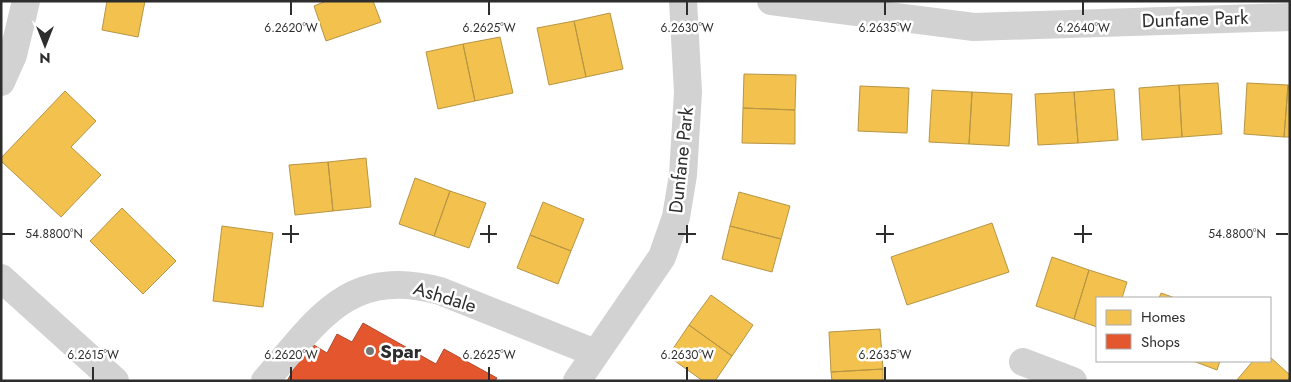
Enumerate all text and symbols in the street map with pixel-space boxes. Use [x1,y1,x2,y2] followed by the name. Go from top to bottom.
[1141,4,1249,34] street label: Dunfane Park
[264,19,318,37] text: 6.2620°W
[462,19,516,37] text: 6.2625°W
[660,19,714,37] text: 6.2630°W
[859,19,912,37] text: 6.2635°W
[1056,19,1110,37] text: 6.2640°W
[20,20,70,70] north arrow
[39,48,51,68] text: N
[662,105,700,215] street label: Dunfane Park
[25,225,83,243] text: 54.8800°N
[1208,225,1266,243] text: 54.8800°N
[410,275,480,319] street label: Ashdale
[1096,297,1271,362] legend
[1141,306,1185,328] text: Homes
[1141,331,1180,353] text: Shops
[380,338,422,365] place label: Spar
[364,345,376,357] marker: Spar
[67,346,119,364] text: 6.2615°W
[264,346,318,364] text: 6.2620°W
[462,346,516,364] text: 6.2625°W
[660,346,714,364] text: 6.2630°W
[859,346,912,364] text: 6.2635°W

